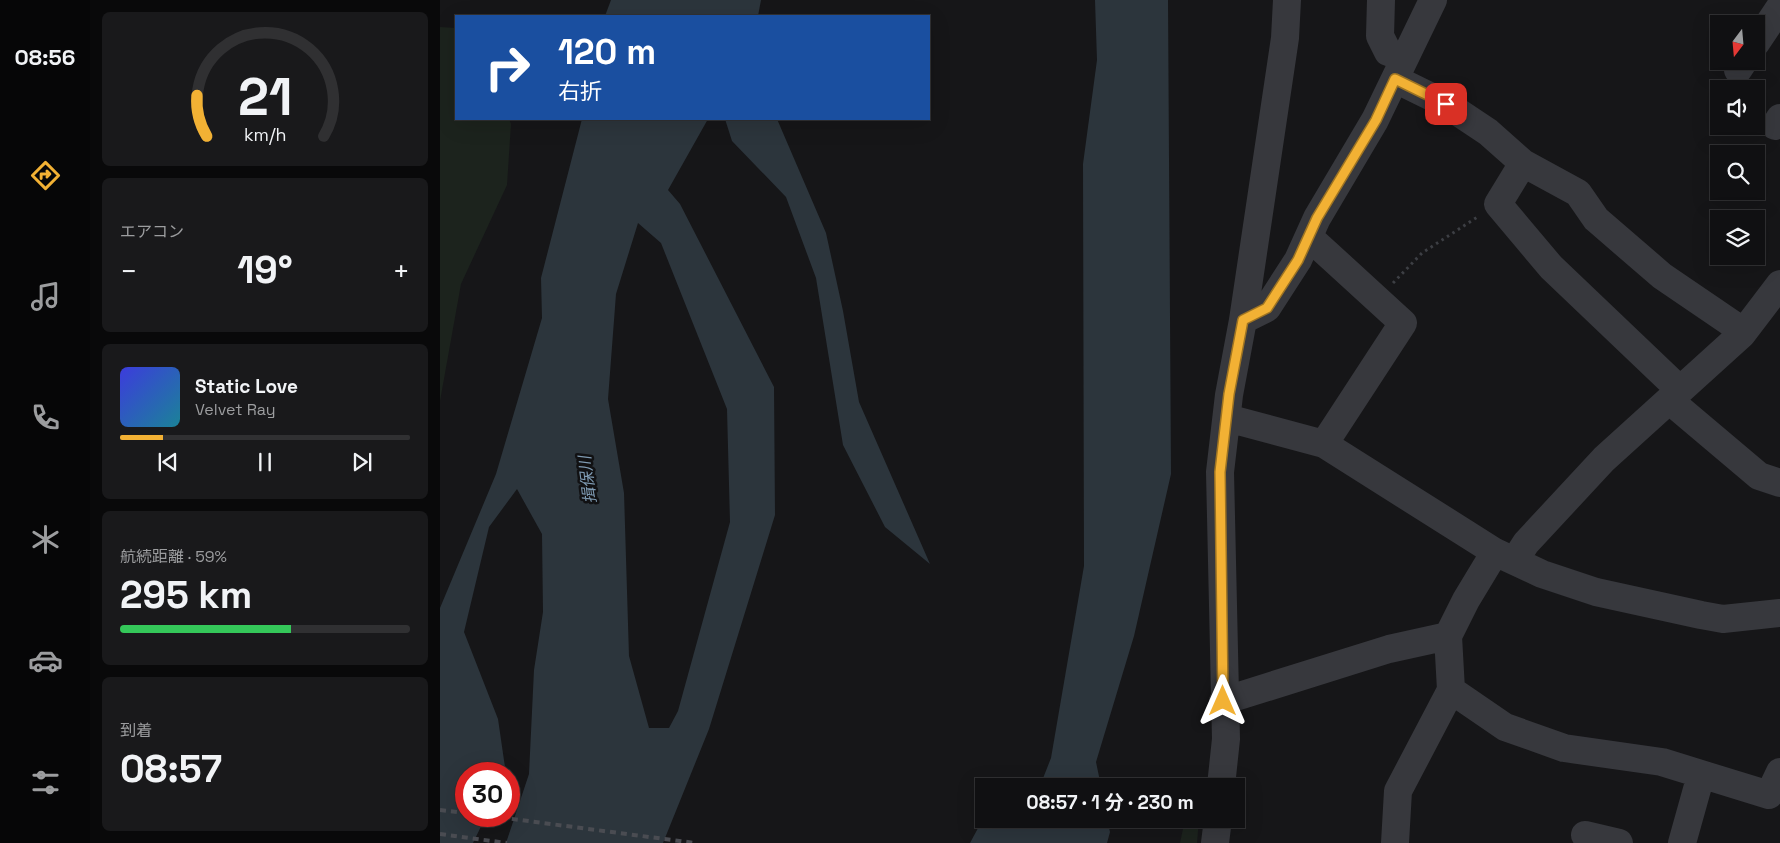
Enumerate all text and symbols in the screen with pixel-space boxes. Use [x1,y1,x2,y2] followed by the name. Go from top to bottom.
[1710,15,1765,70] north arrow
[1710,15,1765,265] map controls
[558,30,656,74] text: 120 m
[475,35,540,100] icon: right
[15,43,75,71] text: 08:56
[238,64,292,130] text: 21
[558,77,602,105] text: 右折
[1710,80,1765,135] button: sound
[1425,83,1467,125] pin
[1432,90,1460,118] icon: arrive
[244,123,286,146] text: km/h
[1710,145,1765,200] button: search
[28,158,63,193] icon: directions
[1710,210,1765,265] button: layers
[120,221,184,242] text: エアコン
[237,246,293,294] text: 19°
[120,253,137,289] text: −
[393,253,410,289] text: +
[28,279,63,314] icon: music
[195,374,298,399] text: Static Love
[195,399,276,420] text: Velvet Ray
[28,400,63,435] icon: phone
[154,448,182,476] icon: previous
[251,448,279,476] icon: pause
[348,448,376,476] icon: next
[574,453,601,505] water label: 揖保川
[28,522,63,557] icon: climate
[120,546,227,567] text: 航続距離 · 59%
[120,571,252,619] text: 295 km
[28,643,63,678] icon: car
[1196,674,1248,726] position arrow
[120,720,152,741] text: 到着
[120,745,222,793] text: 08:57
[455,762,520,827] speed limit sign: 30
[28,765,63,800] icon: filters
[1026,790,1194,815] text: 08:57 · 1 分 · 230 m

